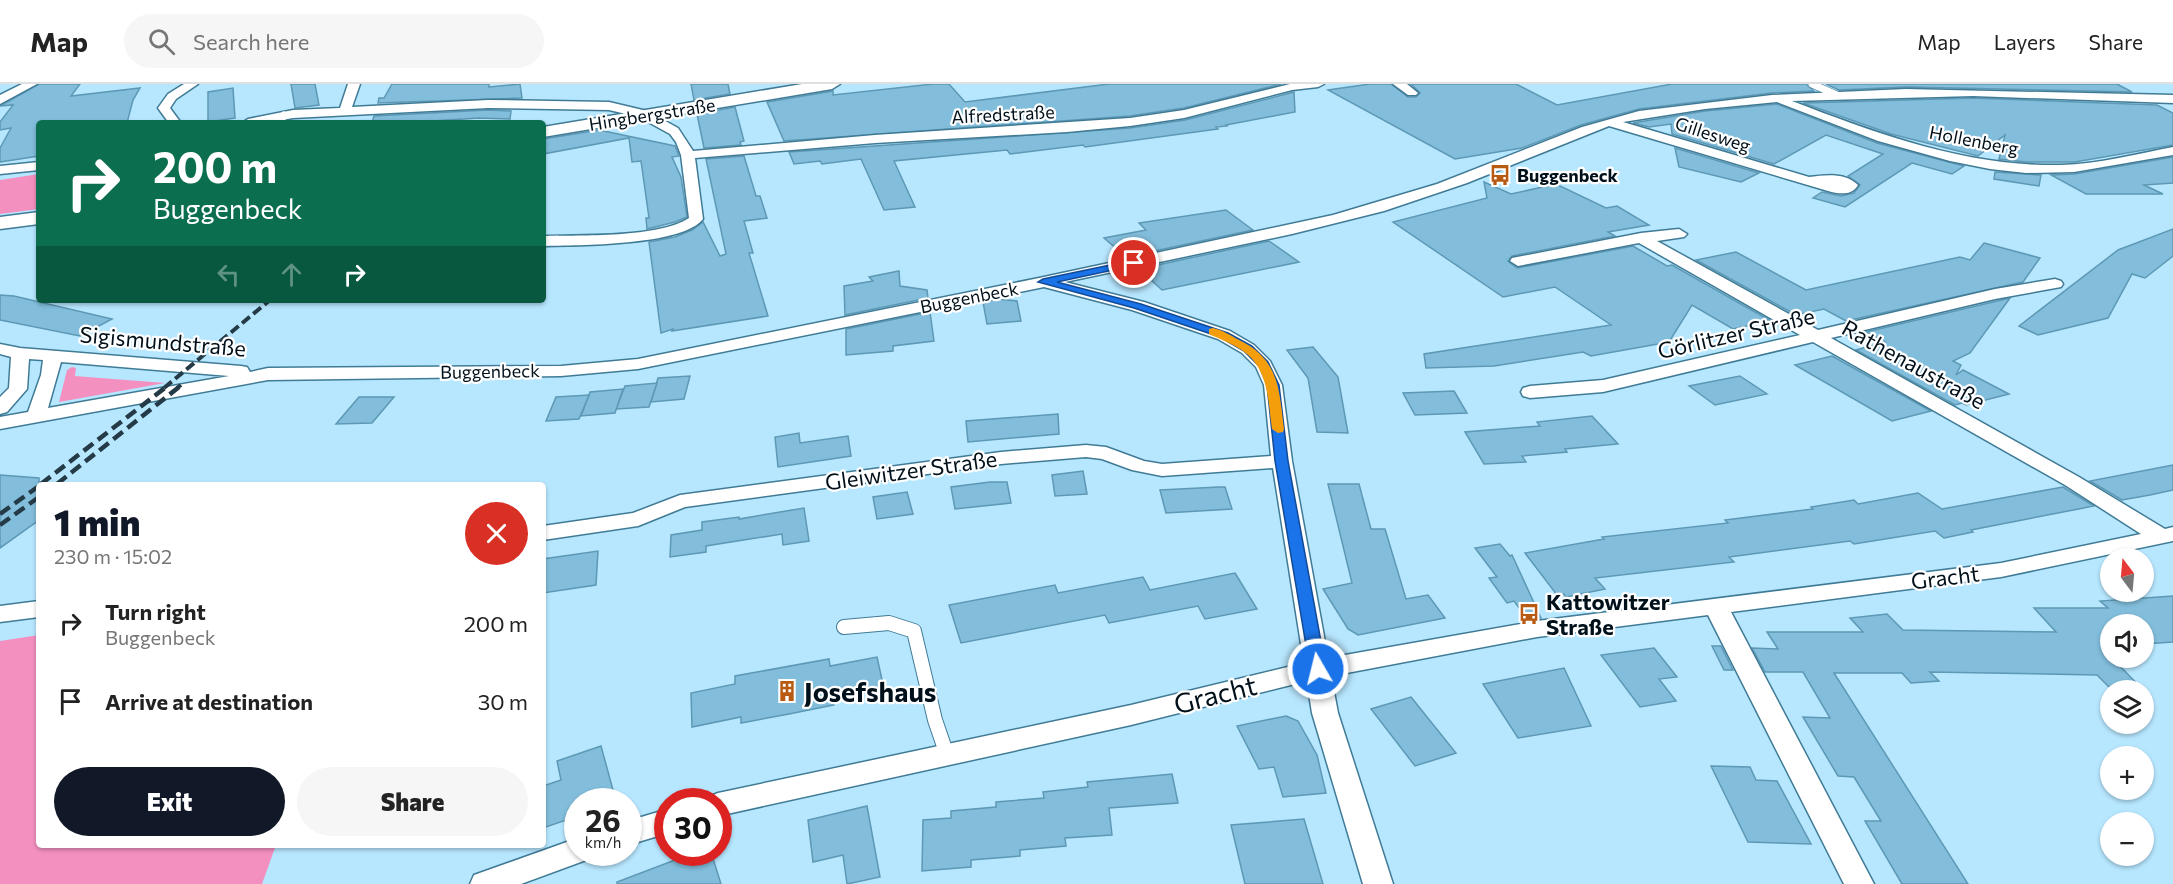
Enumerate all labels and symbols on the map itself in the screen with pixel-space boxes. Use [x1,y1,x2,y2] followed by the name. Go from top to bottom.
[587,93,717,135] street label: Hingbergstraße
[951,100,1055,128] street label: Alfredstraße
[1673,112,1754,157] street label: Gillesweg
[1928,121,2021,159] street label: Hollenberg
[1488,163,1512,187] bus stop icon: Buggenbeck
[1517,164,1619,186] place label: Buggenbeck
[1108,237,1159,288] pin
[918,277,1020,317] street label: Buggenbeck
[1655,302,1817,364] street label: Görlitzer Straße
[1838,313,1990,415] street label: Rathenaustraße
[79,320,247,362] street label: Sigismundstraße
[440,359,540,383] street label: Buggenbeck
[823,445,999,495] street label: Gleiwitzer Straße
[2100,548,2154,602] north arrow
[1909,559,1981,595] street label: Gracht
[1546,588,1670,640] place label: Kattowitzer Straße
[1517,602,1541,626] bus stop icon: Kattowitzer Straße
[1286,637,1350,701] position arrow
[1170,668,1260,720] street label: Gracht
[804,675,936,708] place label: Josefshaus
[775,679,799,703] building icon: Josefshaus
[654,788,732,866] speed limit sign: 30

